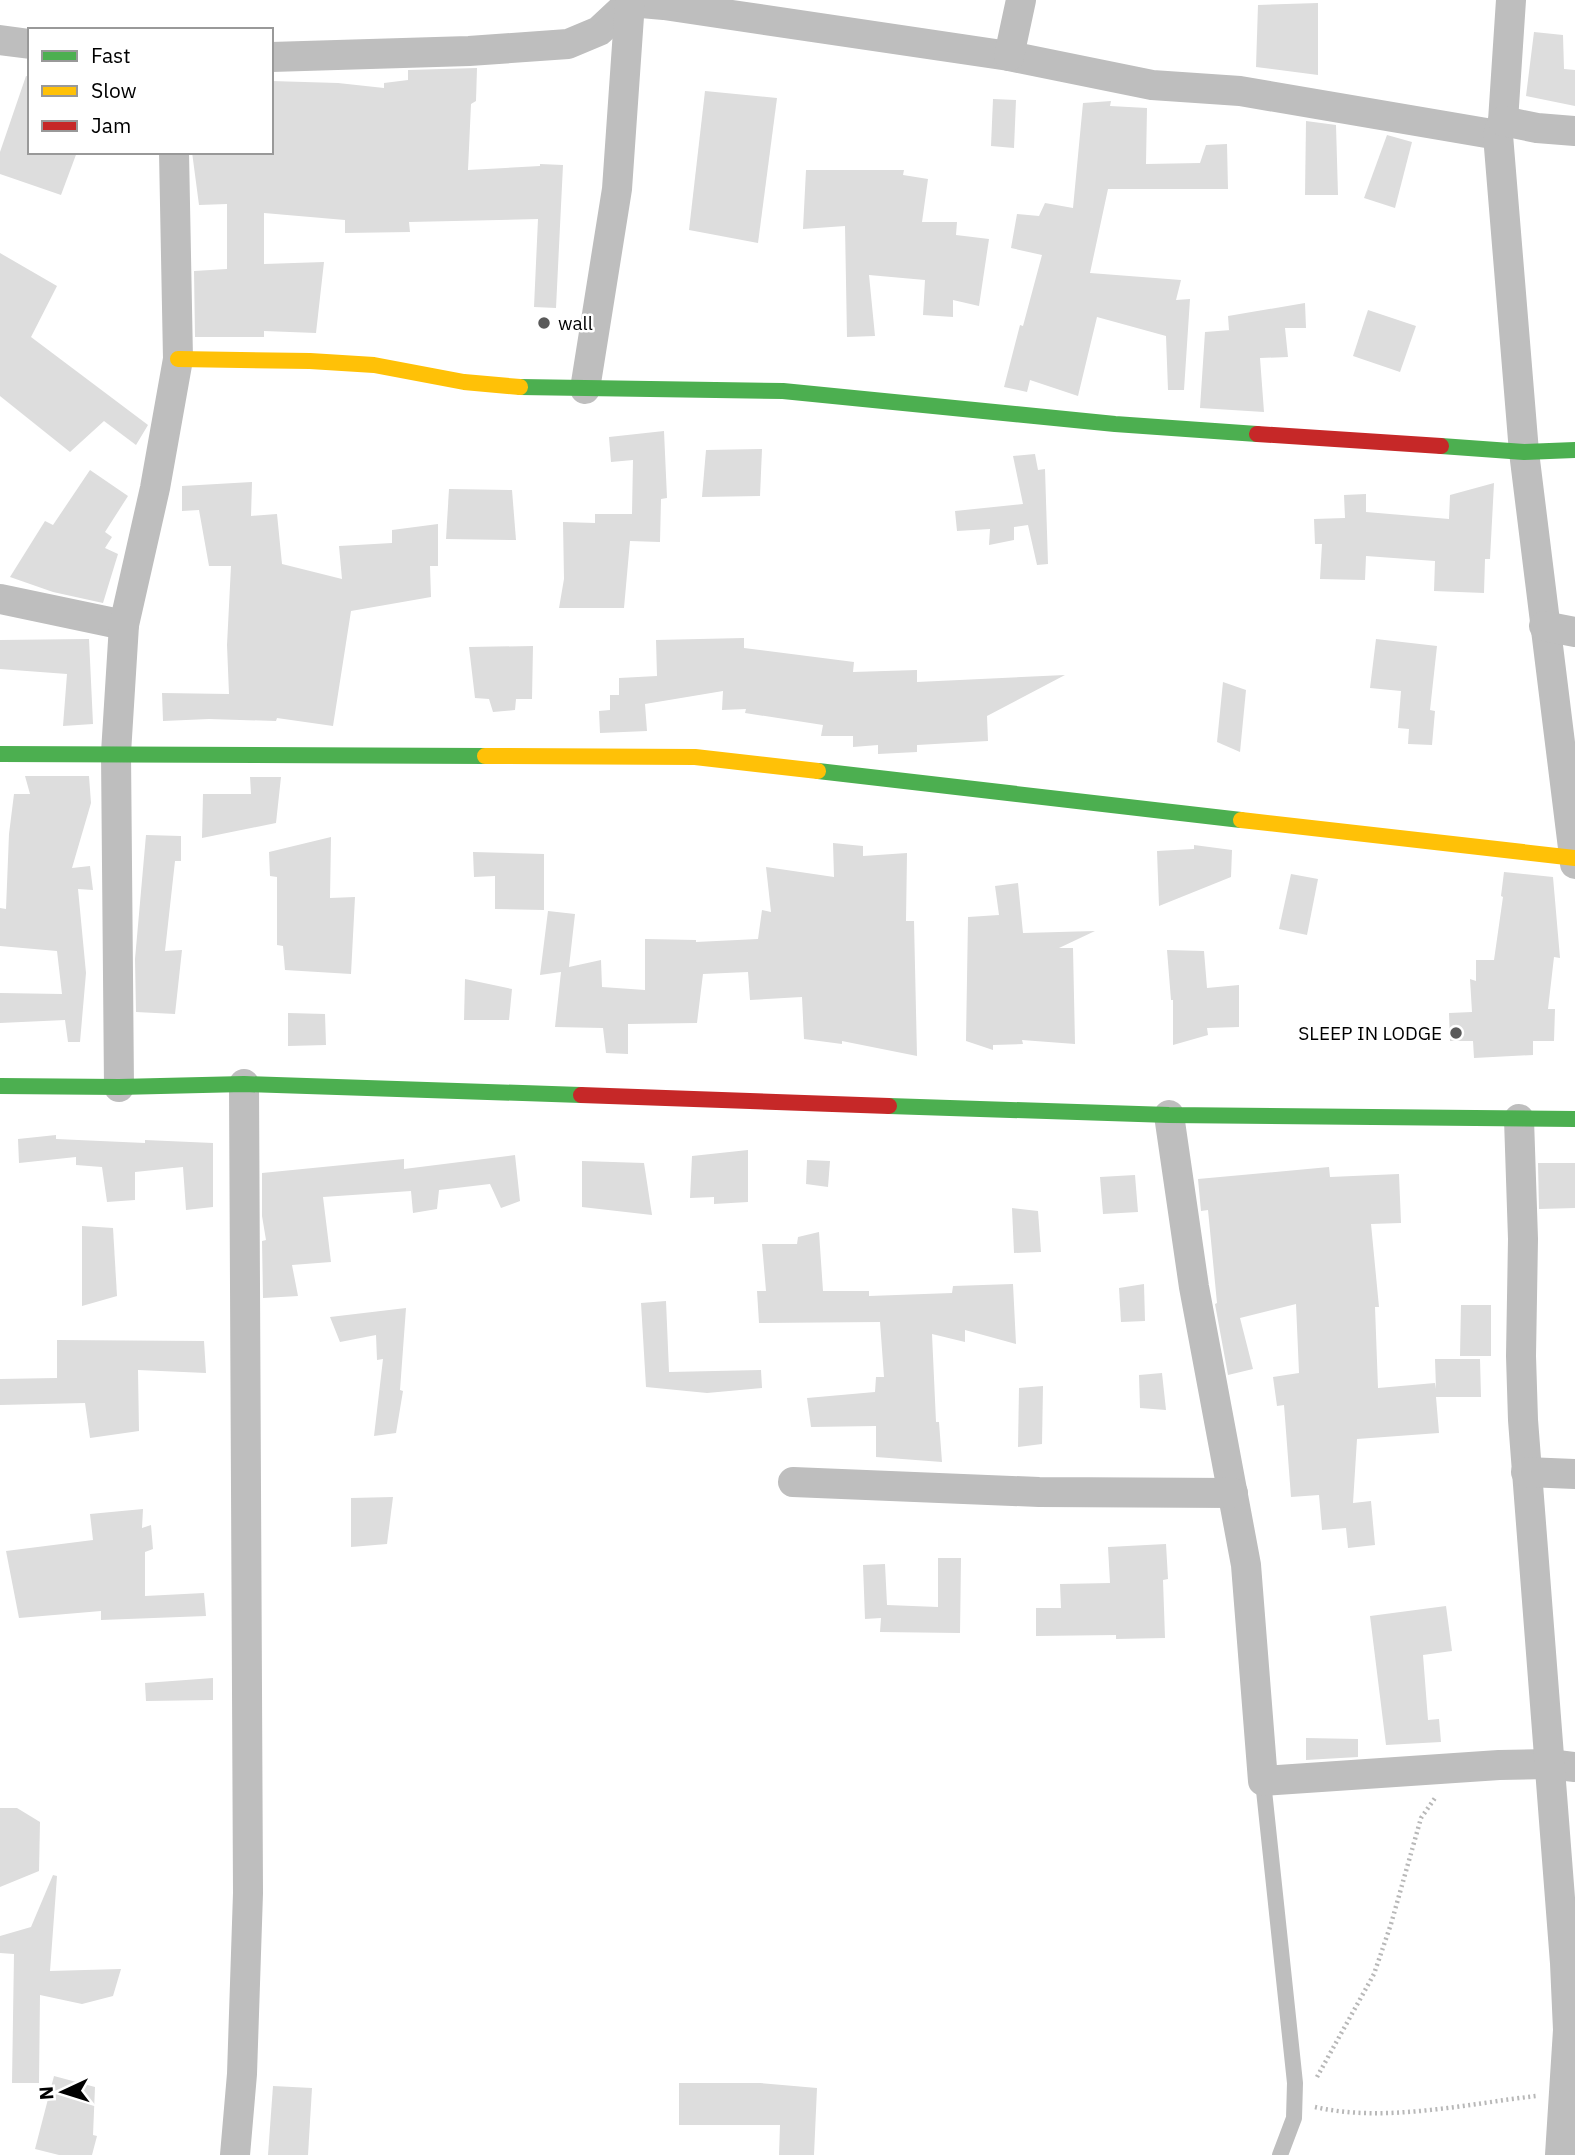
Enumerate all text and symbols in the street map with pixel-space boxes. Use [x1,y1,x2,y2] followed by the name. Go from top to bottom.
[28,28,273,154] legend
[91,41,131,69] text: Fast
[91,76,137,104] text: Slow
[91,111,131,139] text: Jam
[558,311,593,335] place label: wall
[536,315,552,331] marker: wall
[1298,1021,1442,1045] place label: SLEEP IN LODGE
[1448,1025,1464,1041] marker: SLEEP IN LODGE
[28,2057,98,2127] north arrow
[34,2085,58,2101] text: N

